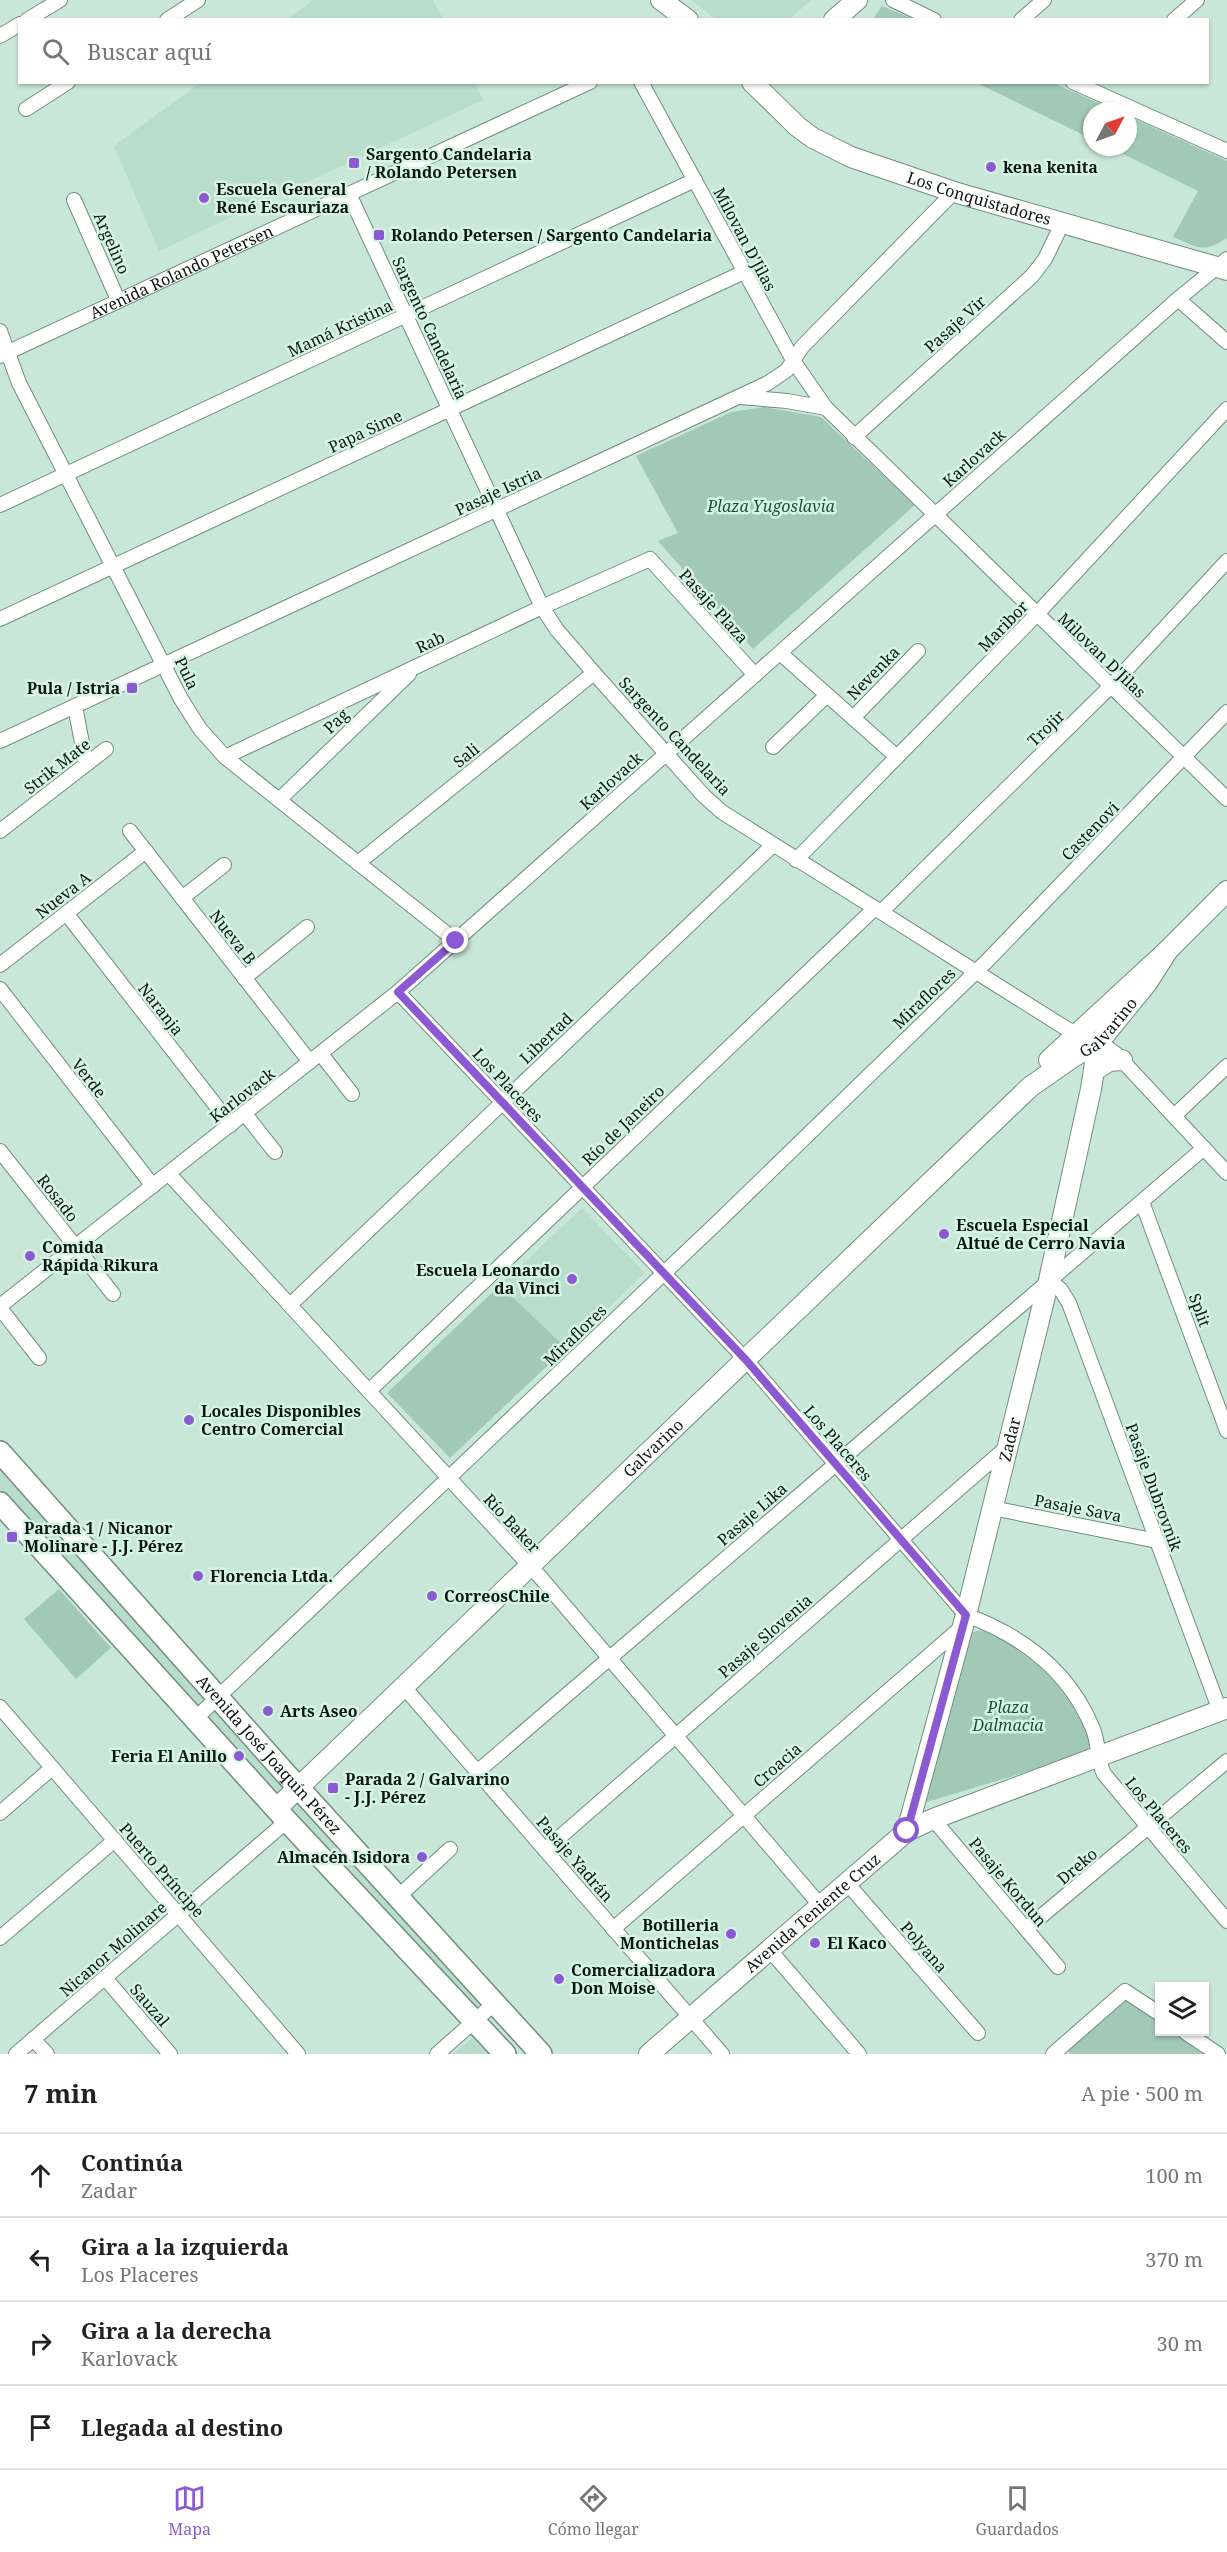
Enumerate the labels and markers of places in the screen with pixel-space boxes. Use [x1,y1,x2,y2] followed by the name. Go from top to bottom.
[366,143,532,183] place label: Sargento Candelaria / Rolando Petersen
[347,156,361,170] marker: Sargento Candelaria / Rolando Petersen
[1003,156,1098,178] place label: kena kenita
[984,160,998,174] marker: kena kenita
[216,178,349,218] place label: Escuela General René Escauriaza
[197,191,211,205] marker: Escuela General René Escauriaza
[391,224,713,246] place label: Rolando Petersen / Sargento Candelaria
[372,228,386,242] marker: Rolando Petersen / Sargento Candelaria
[27,677,120,699] place label: Pula / Istria
[125,681,139,695] marker: Pula / Istria
[956,1214,1126,1254] place label: Escuela Especial Altué de Cerro Navia
[937,1227,951,1241] marker: Escuela Especial Altué de Cerro Navia
[42,1236,159,1276] place label: Comida Rápida Rikura
[23,1249,37,1263] marker: Comida Rápida Rikura
[416,1259,560,1299] place label: Escuela Leonardo da Vinci
[565,1272,579,1286] marker: Escuela Leonardo da Vinci
[201,1400,361,1440] place label: Locales Disponibles Centro Comercial
[182,1413,196,1427] marker: Locales Disponibles Centro Comercial
[24,1517,183,1557] place label: Parada 1 / Nicanor Molinare - J.J. Pérez
[5,1530,19,1544] marker: Parada 1 / Nicanor Molinare - J.J. Pérez
[210,1565,333,1587] place label: Florencia Ltda.
[191,1569,205,1583] marker: Florencia Ltda.
[444,1585,550,1607] place label: CorreosChile
[425,1589,439,1603] marker: CorreosChile
[280,1700,358,1722] place label: Arts Aseo
[261,1704,275,1718] marker: Arts Aseo
[111,1745,227,1767] place label: Feria El Anillo
[232,1749,246,1763] marker: Feria El Anillo
[345,1768,510,1808] place label: Parada 2 / Galvarino - J.J. Pérez
[326,1781,340,1795] marker: Parada 2 / Galvarino - J.J. Pérez
[277,1846,410,1868] place label: Almacén Isidora
[415,1850,429,1864] marker: Almacén Isidora
[620,1914,719,1954] place label: Botilleria Montichelas
[724,1927,738,1941] marker: Botilleria Montichelas
[827,1932,887,1954] place label: El Kaco
[808,1936,822,1950] marker: El Kaco
[571,1959,716,1999] place label: Comercializadora Don Moise
[552,1972,566,1986] marker: Comercializadora Don Moise

